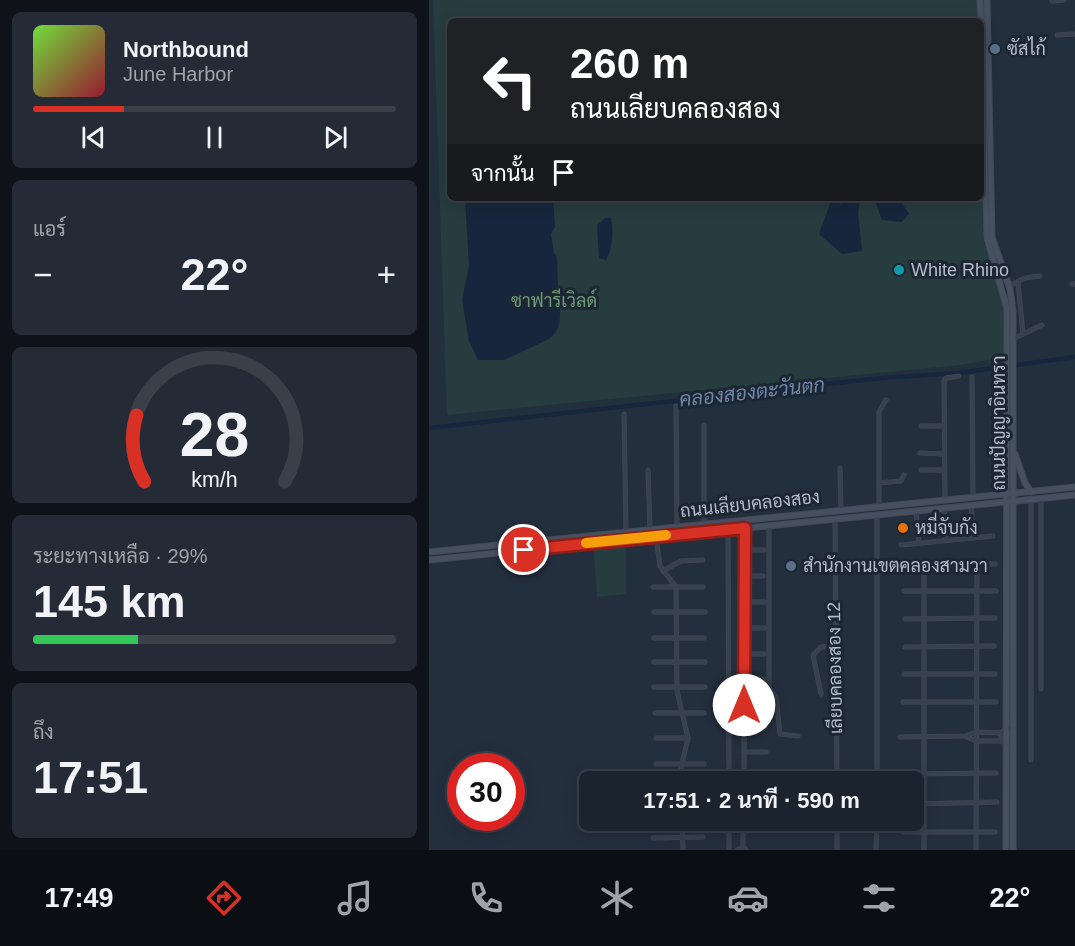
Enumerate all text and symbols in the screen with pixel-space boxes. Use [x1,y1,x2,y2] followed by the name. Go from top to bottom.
[1007,36,1047,59] place label: ซัสไก้
[123,37,249,62] text: Northbound
[570,40,689,87] text: 260 m
[471,42,549,120] icon: left
[988,42,1002,56] marker: ซัสไก้
[123,63,233,85] text: June Harbor
[570,94,781,124] text: ถนนเลียบคลองสอง
[77,121,110,154] icon: previous
[198,121,231,154] icon: pause
[319,121,352,154] icon: next
[547,156,580,189] icon: arrive
[471,161,535,186] text: จากนั้น
[33,218,66,240] text: แอร์
[180,249,249,300] text: 22°
[33,256,52,293] text: −
[377,256,396,293] text: +
[911,260,1009,280] place label: White Rhino
[892,263,906,277] marker: White Rhino
[511,288,597,311] park label: ซาฟารีเวิลด์
[988,355,1010,491] street label: ถนนปัญญาอินทรา
[678,372,826,411] water label: คลองสองตะวันตก
[180,400,249,469] text: 28
[191,468,238,492] text: km/h
[679,484,821,521] street label: ถนนเลียบคลองสอง
[915,512,978,538] place label: หมี่จับกัง
[896,521,910,535] marker: หมี่จับกัง
[498,524,549,575] pin
[507,533,540,566] icon: arrive
[33,545,207,567] text: ระยะทางเหลือ · 29%
[803,555,988,576] place label: สำนักงานเขตคลองสามวา
[784,559,798,573] marker: สำนักงานเขตคลองสามวา
[33,576,186,627] text: 145 km
[821,602,846,734] street label: เลียบคลองสอง 12
[712,673,776,737] position arrow
[33,721,54,743] text: ถึง
[33,752,148,803] text: 17:51
[447,753,525,831] speed limit sign: 30
[643,788,860,813] text: 17:51 · 2 นาที · 590 m
[203,877,245,919] icon: directions
[334,877,376,919] icon: music
[465,877,507,919] icon: phone
[596,877,638,919] icon: climate
[727,877,769,919] icon: car
[858,877,900,919] icon: filters
[45,883,114,913] text: 17:49
[990,883,1030,913] text: 22°

